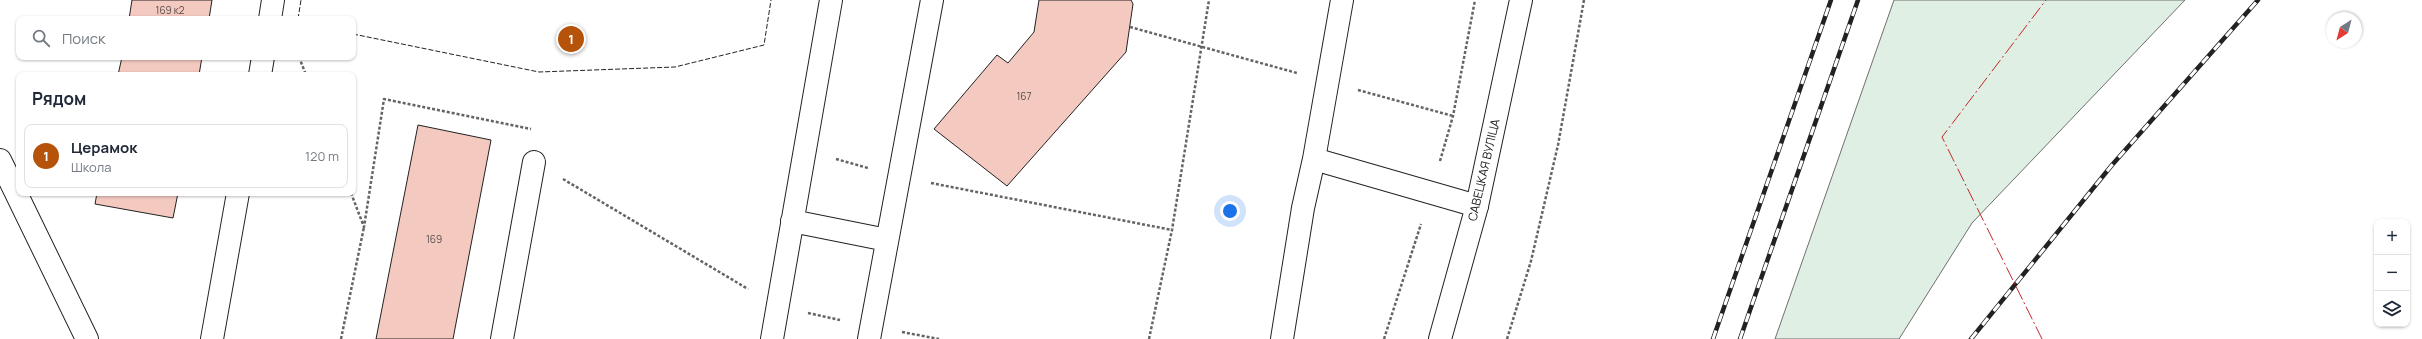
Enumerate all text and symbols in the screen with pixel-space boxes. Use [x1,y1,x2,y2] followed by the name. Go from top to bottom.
[156,3,185,17] house number: 169 к2
[2326,12,2362,48] north arrow
[16,16,356,60] search box
[558,24,584,54] pin: 1
[30,27,52,49] icon: search
[62,28,106,49] text: Поиск
[32,87,86,110] text: Рядом
[1016,89,1032,103] house number: 167
[1463,117,1504,223] street label: САВЕЦКАЯ ВУЛІЦА
[71,137,137,158] text: Церамок
[43,147,49,165] text: 1
[305,147,339,165] text: 120 m
[71,158,112,176] text: Школа
[1220,201,1240,221] your location
[2374,219,2410,327] map controls
[2374,219,2410,255] button: +
[426,232,442,246] house number: 169
[2374,255,2410,291] button: −
[2374,291,2410,327] button: layers

